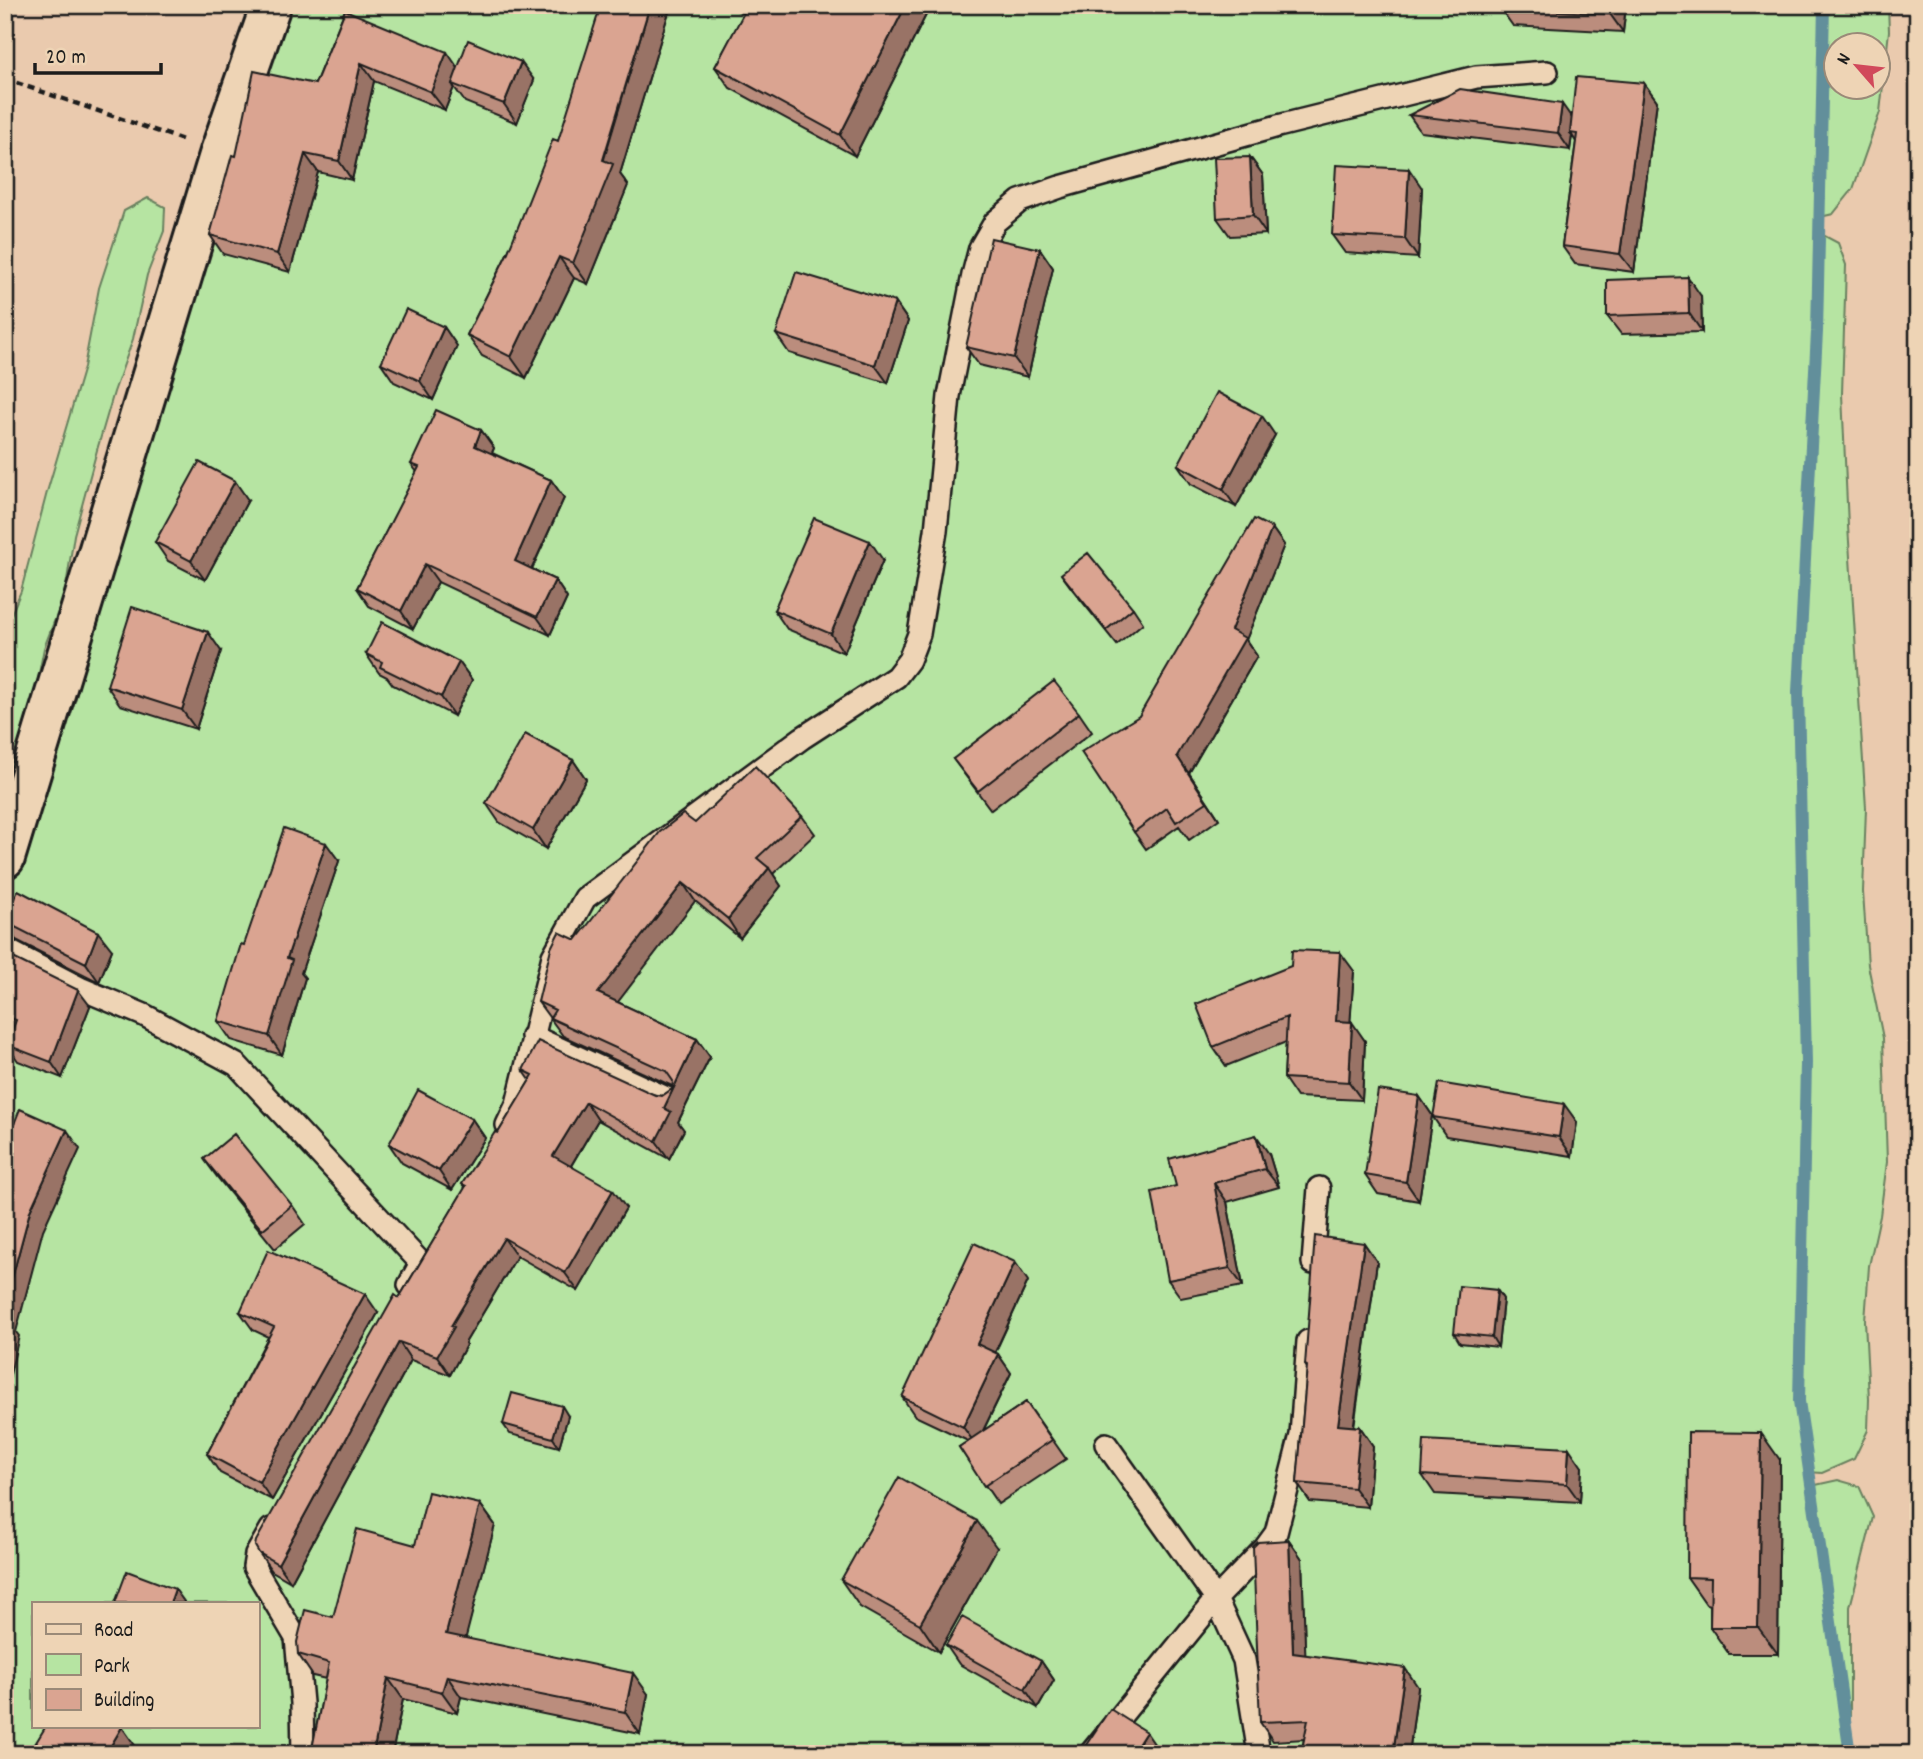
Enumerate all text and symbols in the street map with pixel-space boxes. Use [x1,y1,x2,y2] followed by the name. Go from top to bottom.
[35,32,161,76] scale bar
[1822,32,1892,102] north arrow
[46,44,86,74] text: 20 m
[1831,49,1859,70] text: N
[32,1602,259,1728] legend
[94,1617,133,1647] text: Road
[94,1653,130,1683] text: Park
[94,1687,154,1717] text: Building

